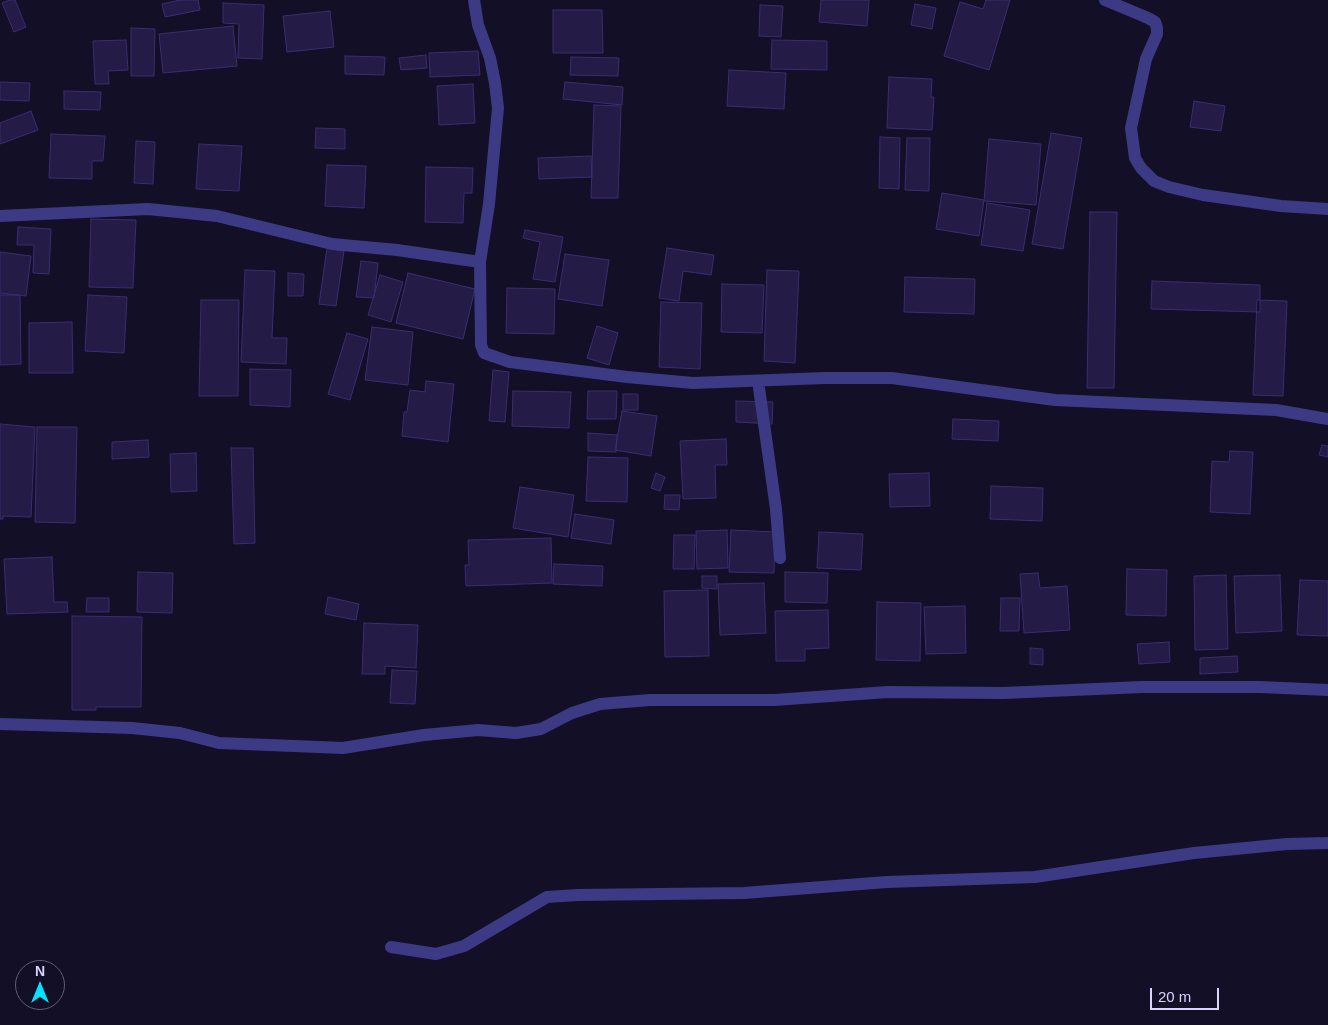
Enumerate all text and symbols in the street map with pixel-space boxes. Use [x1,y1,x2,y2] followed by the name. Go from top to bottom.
[15,960,65,1010] north arrow
[35,963,45,979] text: N
[1153,978,1222,1010] scale bar
[1158,988,1191,1005] text: 20 m

